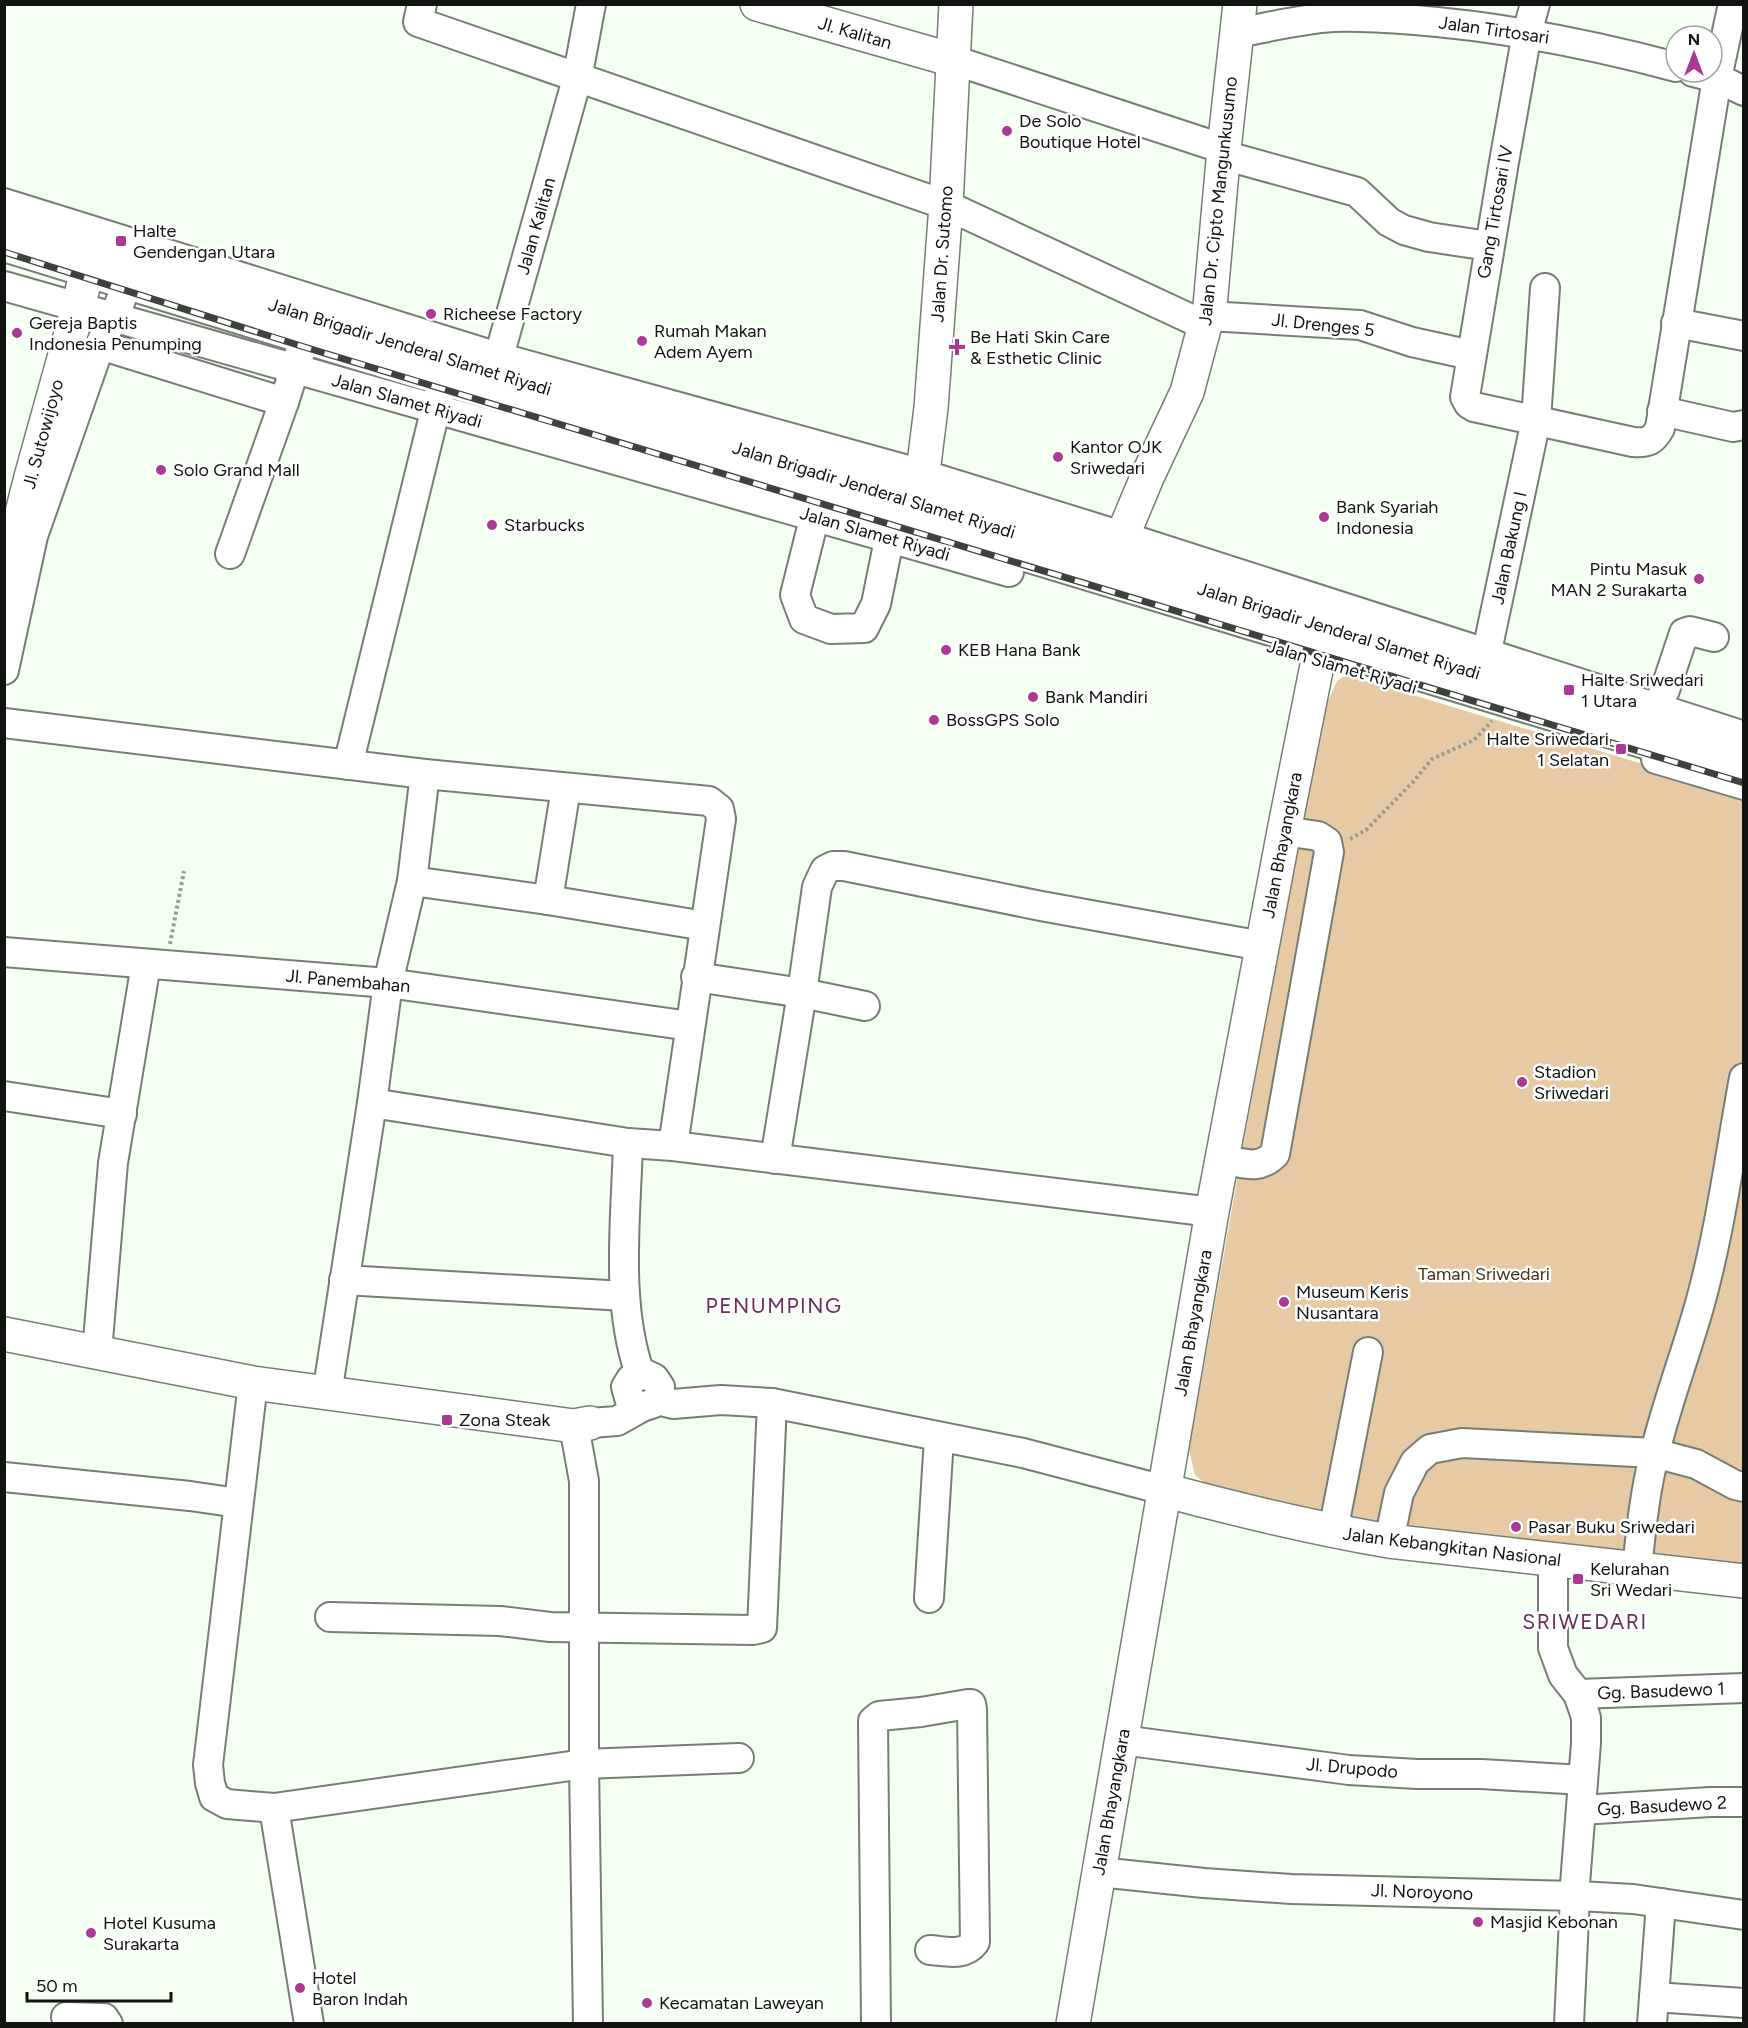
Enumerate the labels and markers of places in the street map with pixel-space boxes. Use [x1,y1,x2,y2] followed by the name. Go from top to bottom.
[1019,110,1141,153] place label: De Solo Boutique Hotel
[1000,124,1014,138] marker: De Solo Boutique Hotel
[133,220,275,263] place label: Halte Gendengan Utara
[114,234,128,248] marker: Halte Gendengan Utara
[443,303,582,325] place label: Richeese Factory
[424,307,438,321] marker: Richeese Factory
[29,312,202,355] place label: Gereja Baptis Indonesia Penumping
[654,320,766,363] place label: Rumah Makan Adem Ayem
[10,326,24,340] marker: Gereja Baptis Indonesia Penumping
[970,326,1110,369] place label: Be Hati Skin Care & Esthetic Clinic
[635,334,649,348] marker: Rumah Makan Adem Ayem
[948,338,966,356] marker: Be Hati Skin Care & Esthetic Clinic
[1070,436,1162,479] place label: Kantor OJK Sriwedari
[1051,450,1065,464] marker: Kantor OJK Sriwedari
[173,459,300,481] place label: Solo Grand Mall
[154,463,168,477] marker: Solo Grand Mall
[1336,496,1438,539] place label: Bank Syariah Indonesia
[1317,510,1331,524] marker: Bank Syariah Indonesia
[504,514,585,536] place label: Starbucks
[485,518,499,532] marker: Starbucks
[1551,558,1687,601] place label: Pintu Masuk MAN 2 Surakarta
[1692,572,1706,586] marker: Pintu Masuk MAN 2 Surakarta
[958,639,1081,661] place label: KEB Hana Bank
[939,643,953,657] marker: KEB Hana Bank
[1581,669,1704,712] place label: Halte Sriwedari 1 Utara
[1562,683,1576,697] marker: Halte Sriwedari 1 Utara
[1045,686,1148,708] place label: Bank Mandiri
[1026,690,1040,704] marker: Bank Mandiri
[946,709,1060,731] place label: BossGPS Solo
[927,713,941,727] marker: BossGPS Solo
[1486,728,1609,771] place label: Halte Sriwedari 1 Selatan
[1614,742,1628,756] marker: Halte Sriwedari 1 Selatan
[1534,1061,1609,1104] place label: Stadion Sriwedari
[1515,1075,1529,1089] marker: Stadion Sriwedari
[1296,1281,1409,1324] place label: Museum Keris Nusantara
[1277,1295,1291,1309] marker: Museum Keris Nusantara
[459,1409,550,1431] place label: Zona Steak
[440,1413,454,1427] marker: Zona Steak
[1528,1516,1695,1538] place label: Pasar Buku Sriwedari
[1509,1520,1523,1534] marker: Pasar Buku Sriwedari
[1590,1558,1672,1601] place label: Kelurahan Sri Wedari
[1571,1572,1585,1586] marker: Kelurahan Sri Wedari
[1490,1911,1618,1933] place label: Masjid Kebonan
[103,1912,216,1955] place label: Hotel Kusuma Surakarta
[1471,1915,1485,1929] marker: Masjid Kebonan
[84,1926,98,1940] marker: Hotel Kusuma Surakarta
[312,1967,408,2010] place label: Hotel Baron Indah
[293,1981,307,1995] marker: Hotel Baron Indah
[659,1992,824,2014] place label: Kecamatan Laweyan
[640,1996,654,2010] marker: Kecamatan Laweyan

